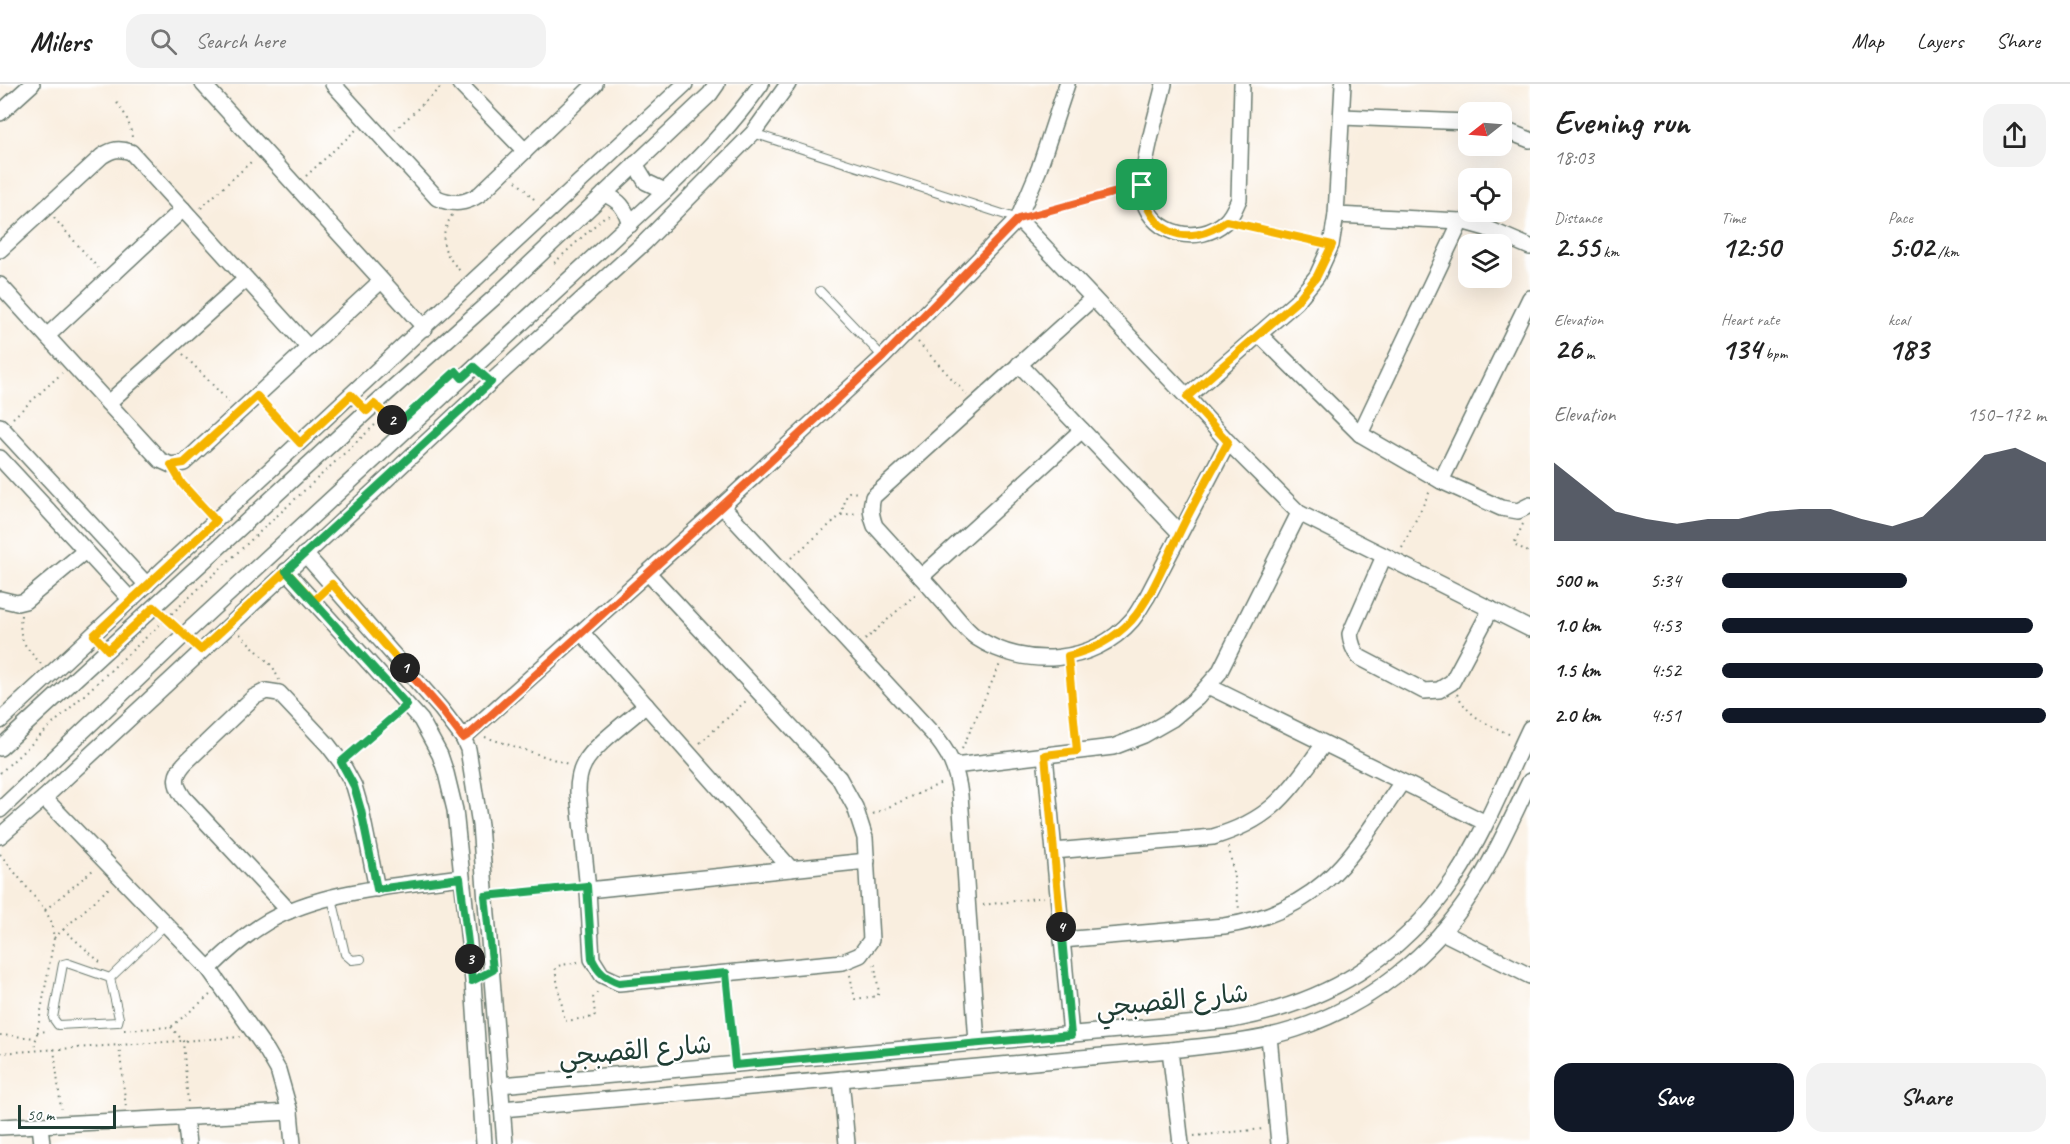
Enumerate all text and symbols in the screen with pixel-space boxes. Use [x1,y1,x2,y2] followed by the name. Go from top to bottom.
[126,14,546,68] search box
[30,24,90,59] text: Milers
[147,25,180,58] icon: search
[195,27,285,55] text: Search here
[1851,28,1884,54] text: Map
[1917,28,1963,54] text: Layers
[1996,28,2040,54] text: Share
[1554,101,1689,143] text: Evening run
[1458,102,1512,156] north arrow
[1458,102,1512,288] map controls
[1983,104,2046,167] button: share
[1554,145,1594,170] text: 18:03
[1116,159,1167,210] pin
[1125,168,1158,201] icon: arrive
[1458,168,1512,222] button: locate
[1554,208,1602,228] text: Distance
[1721,208,1745,228] text: Time
[1888,208,1913,228] text: Pace
[1554,228,1599,266] text: 2.55
[1721,228,1780,266] text: 12:50
[1888,228,1934,266] text: 5:02
[1458,234,1512,288] button: layers
[1599,242,1619,262] text: km
[1934,242,1959,262] text: /km
[1554,310,1603,330] text: Elevation
[1721,310,1779,330] text: Heart rate
[1888,310,1909,330] text: kcal
[1554,330,1582,368] text: 26
[1721,330,1762,368] text: 134
[1888,330,1929,368] text: 183
[1582,344,1594,364] text: m
[1762,344,1787,364] text: bpm
[1554,402,1616,427] text: Elevation
[1967,402,2046,427] text: 150–172 m
[377,405,407,435] pin: 2
[388,410,396,430] text: 2
[1554,568,1597,593] text: 500 m
[1650,568,1681,593] text: 5:34
[1554,613,1601,638] text: 1.0 km
[1650,613,1681,638] text: 4:53
[390,653,420,683] pin: 1
[401,658,409,678] text: 1
[1554,658,1600,683] text: 1.5 km
[1650,658,1681,683] text: 4:52
[1554,703,1601,728] text: 2.0 km
[1650,703,1681,728] text: 4:51
[1046,912,1076,942] pin: 4
[1057,917,1065,937] text: 4
[455,944,485,974] pin: 3
[466,949,474,969] text: 3
[1094,976,1251,1031] street label: شارع القصبجي
[557,1027,713,1080] street label: شارع القصبجي
[1554,1063,1794,1132] button: Save
[1806,1063,2046,1132] button: Share
[18,1102,116,1130] scale bar
[27,1105,54,1125] text: 50 m

